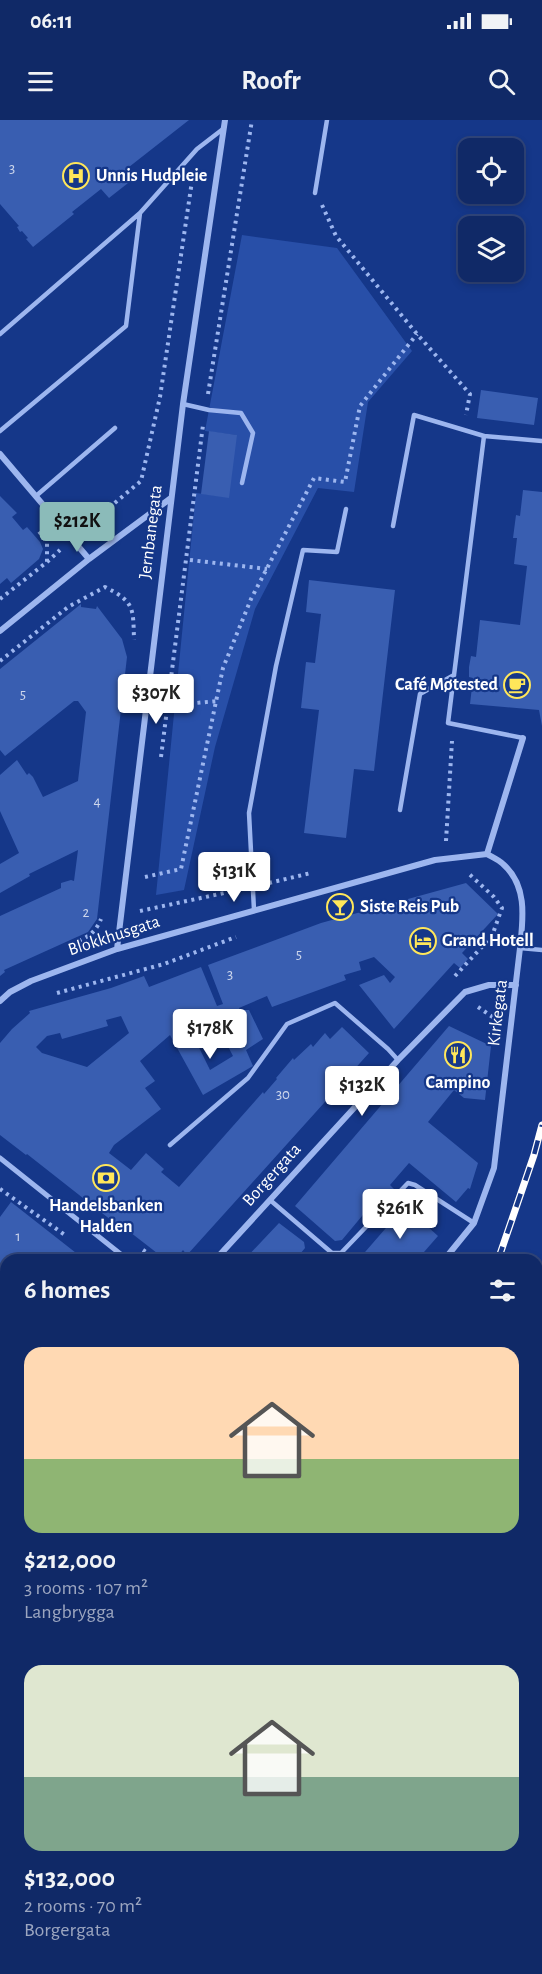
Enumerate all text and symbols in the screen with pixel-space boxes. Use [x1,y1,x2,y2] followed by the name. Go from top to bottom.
[30,10,73,32] text: 06:11
[24,65,57,98] icon: menu
[485,65,518,98] icon: search
[241,67,301,94] text: Roofr
[458,138,524,282] map controls
[458,138,524,204] button: locate
[9,161,15,176] house number: 3
[61,161,91,191] hospital icon: Unnis Hudpleie
[96,167,207,185] place label: Unnis Hudpleie
[458,216,524,282] button: layers
[136,484,166,580] street label: Jernbanegata
[35,502,119,553] pin: $212K
[54,511,100,531] text: $212K
[502,670,532,700] cafe icon: Café Møtested
[114,674,198,725] pin: $307K
[395,676,499,694] place label: Café Møtested
[132,683,180,703] text: $307K
[20,687,26,702] house number: 5
[93,794,101,809] house number: 4
[192,852,276,903] pin: $131K
[212,861,256,881] text: $131K
[325,892,355,922] bar icon: Siste Reis Pub
[360,898,459,916] place label: Siste Reis Pub
[83,905,90,920] house number: 2
[66,913,162,959] street label: Blokkhusgata
[408,926,438,956] hotel icon: Grand Hotell
[442,932,534,950] place label: Grand Hotell
[296,947,302,962] house number: 5
[227,967,233,982] house number: 3
[485,979,511,1047] street label: Kirkegata
[168,1009,252,1060] pin: $178K
[187,1018,233,1038] text: $178K
[443,1040,473,1070] restaurant icon: Campino
[320,1066,404,1117] pin: $132K
[426,1074,491,1092] place label: Campino
[339,1075,385,1095] text: $132K
[276,1087,290,1102] house number: 30
[239,1140,305,1210] street label: Borgergata
[91,1163,121,1193] bank icon: Handelsbanken Halden
[358,1189,442,1240] pin: $261K
[49,1197,163,1236] place label: Handelsbanken Halden
[377,1198,423,1218] text: $261K
[15,1229,21,1244] house number: 1
[486,1274,519,1307] icon: filters
[24,1277,110,1303] text: 6 homes
[218,1386,326,1494] icon: home
[24,1547,116,1573] text: $212,000
[24,1578,148,1598] text: 3 rooms · 107 m²
[24,1602,115,1622] text: Langbrygga
[218,1704,326,1812] icon: home
[24,1865,115,1891] text: $132,000
[24,1896,142,1916] text: 2 rooms · 70 m²
[24,1920,110,1940] text: Borgergata

